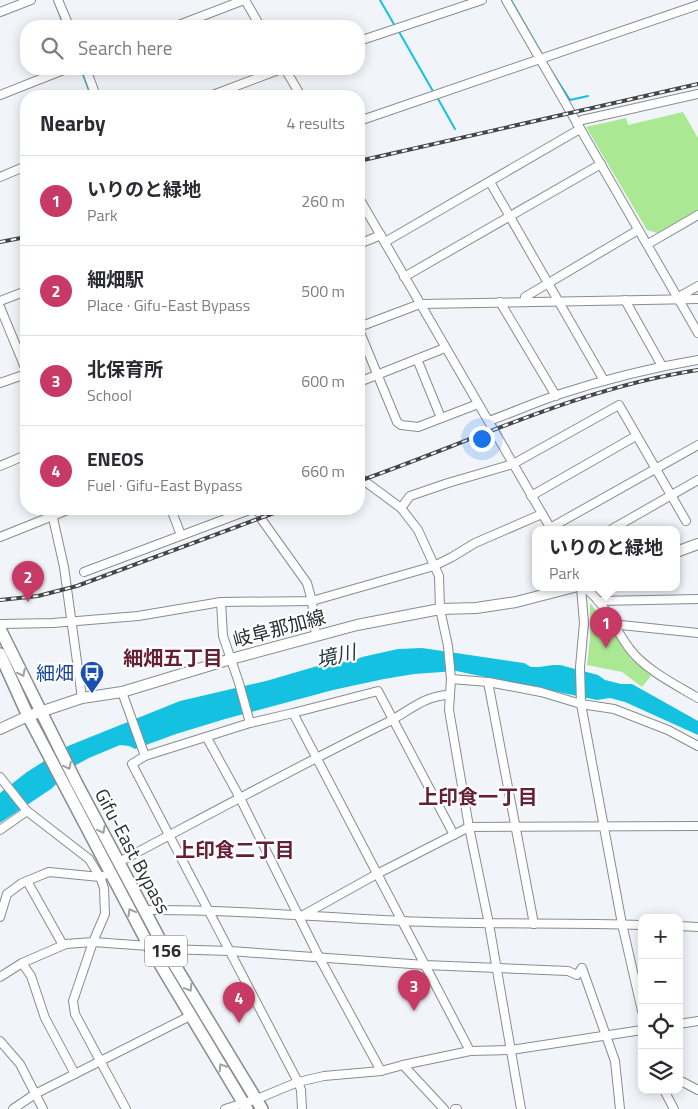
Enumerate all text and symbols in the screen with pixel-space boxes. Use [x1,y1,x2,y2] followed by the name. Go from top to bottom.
[20,20,365,75] search box
[78,33,172,62] text: Search here
[38,34,66,62] icon: search
[40,107,105,139] text: Nearby
[286,111,345,135] text: 4 results
[87,174,201,203] text: いりのと緑地
[52,189,60,213] text: 1
[301,189,345,213] text: 260 m
[87,203,118,227] text: Park
[87,264,144,293] text: 細畑駅
[52,279,60,303] text: 2
[301,279,345,303] text: 500 m
[87,293,250,317] text: Place · Gifu-East Bypass
[87,354,163,383] text: 北保育所
[52,369,60,393] text: 3
[301,369,345,393] text: 600 m
[87,383,132,407] text: School
[469,426,495,452] your location
[87,444,144,473] text: ENEOS
[52,459,60,483] text: 4
[301,459,345,483] text: 660 m
[87,473,242,497] text: Fuel · Gifu-East Bypass
[532,526,680,591] popup
[549,532,663,561] text: いりのと緑地
[12,561,44,602] pin: 2
[549,561,580,585] text: Park
[229,601,329,654] street label: 岐阜那加線
[590,607,622,648] pin: 1
[313,635,361,675] water label: 境川
[123,642,223,673] district label: 細畑五丁目
[36,658,74,687] place label: 細畑
[79,660,105,694] bus stop icon: 細畑
[16,668,26,677] one-way arrow
[62,761,72,770] one-way arrow
[418,781,538,812] district label: 上印食一丁目
[88,783,179,919] street label: Gifu-East Bypass
[96,825,106,834] one-way arrow
[175,834,295,865] district label: 上印食二丁目
[127,908,137,917] one-way arrow
[638,914,683,1094] map controls
[638,914,683,959] button: +
[145,936,187,966] road number: 156
[638,959,683,1004] button: −
[398,970,430,1011] pin: 3
[223,982,255,1023] pin: 4
[182,983,192,992] one-way arrow
[638,1004,683,1049] button: locate
[638,1049,683,1094] button: layers
[219,1064,228,1073] one-way arrow

